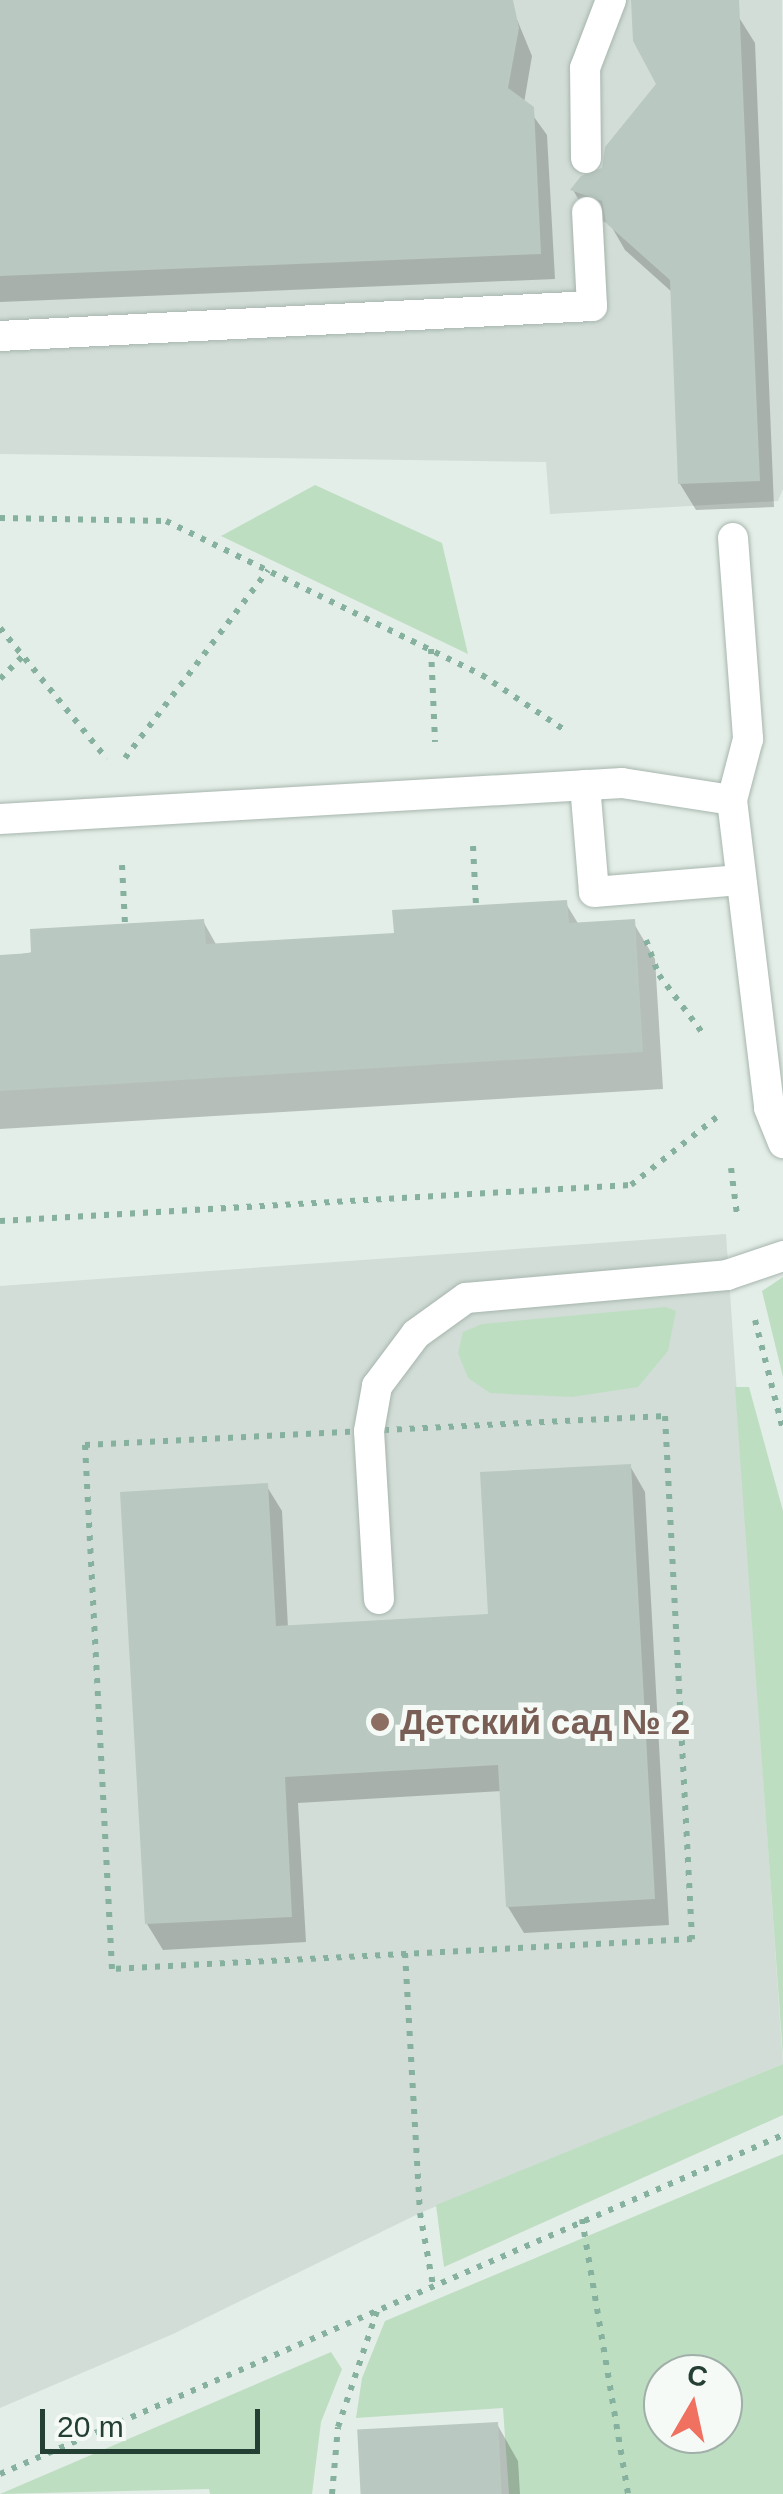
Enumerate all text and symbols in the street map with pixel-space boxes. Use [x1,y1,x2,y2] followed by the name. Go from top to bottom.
[400,1701,690,1743] place label: Детский сад № 2
[369,1711,391,1733] marker: Детский сад № 2
[643,2354,743,2454] north arrow
[685,2359,710,2393] text: С
[45,2389,265,2451] scale bar
[57,2410,124,2443] text: 20 m

